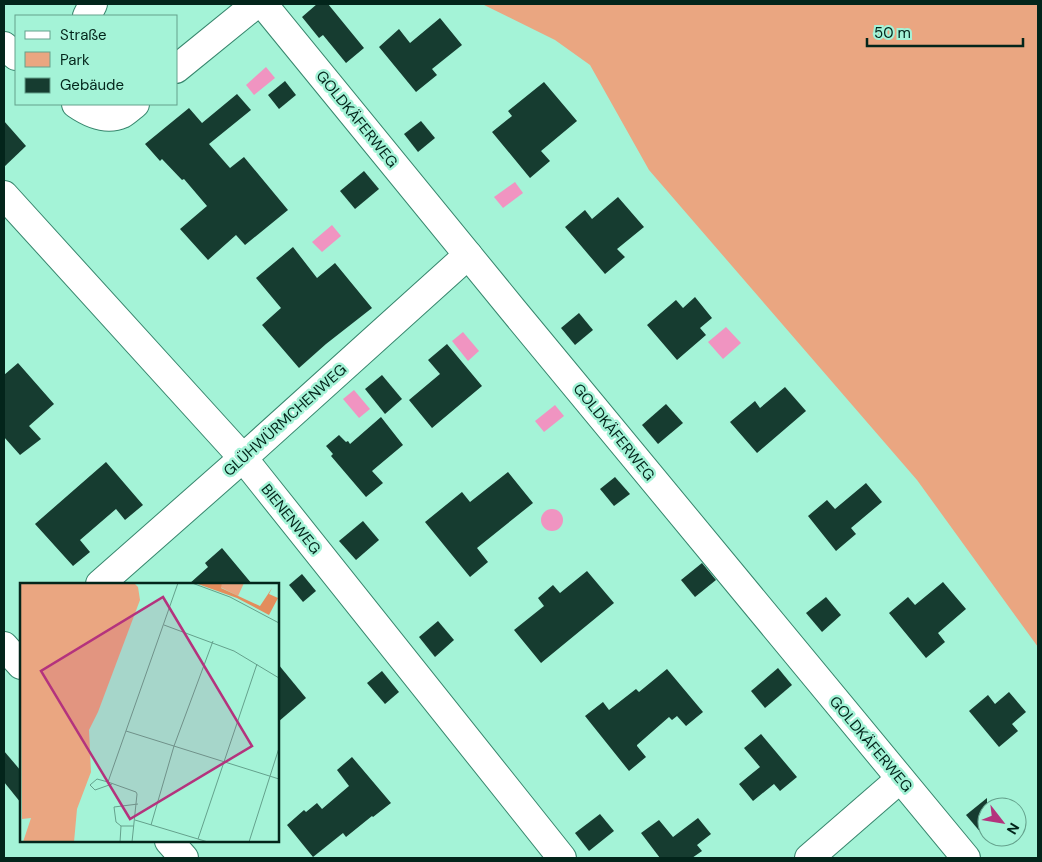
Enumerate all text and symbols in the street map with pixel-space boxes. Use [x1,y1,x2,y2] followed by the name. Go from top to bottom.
[15,15,178,105] legend
[867,15,1023,47] scale bar
[874,23,911,43] text: 50 m
[60,25,107,45] text: Straße
[60,50,90,70] text: Park
[312,66,402,172] street label: GOLDKÄFERWEG
[60,75,124,95] text: Gebäude
[219,359,351,481] street label: GLÜHWÜRMCHENWEG
[569,379,659,485] street label: GOLDKÄFERWEG
[257,480,325,558] street label: BIENENWEG
[20,583,279,842] inset map
[825,692,917,796] street label: GOLDKÄFERWEG
[977,797,1027,847] north arrow
[1003,820,1023,838] text: N

